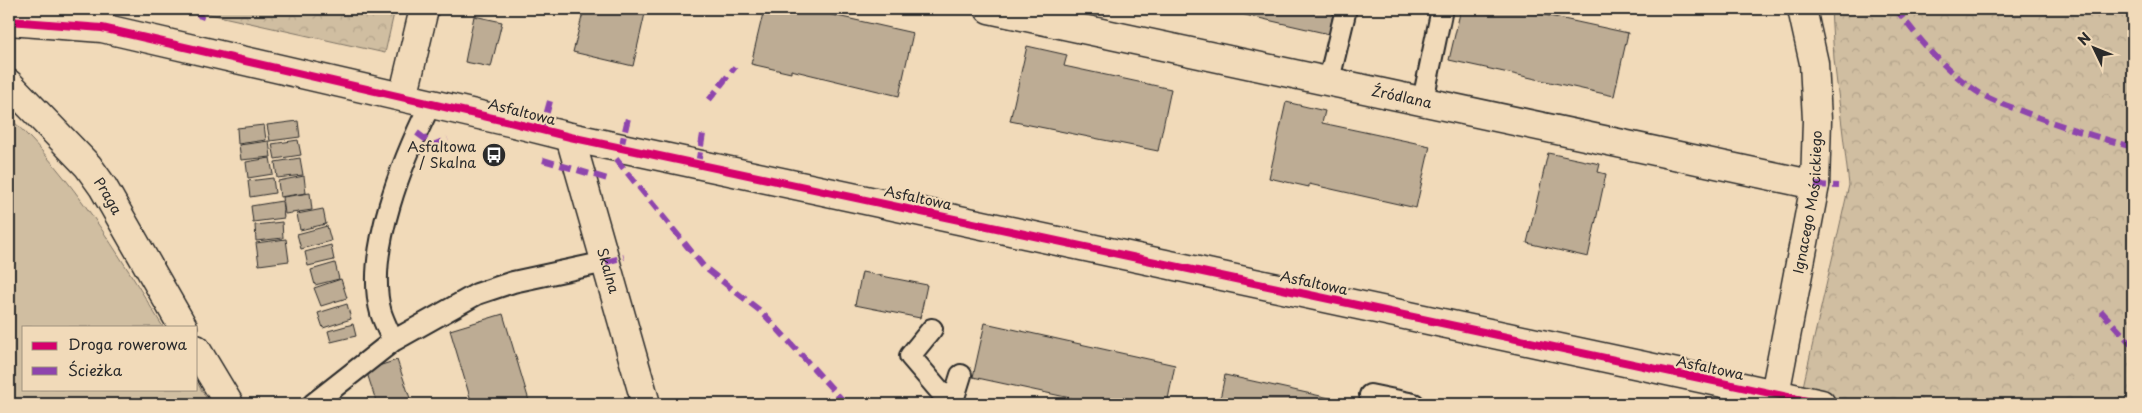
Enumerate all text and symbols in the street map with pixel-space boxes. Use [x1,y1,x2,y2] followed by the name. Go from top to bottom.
[2070,22,2120,72] north arrow
[2073,28,2096,50] text: N
[1370,80,1434,113] street label: Źródlana
[486,93,558,130] street label: Asfaltowa
[1787,130,1827,275] street label: Ignacego Mościckiego
[407,136,476,173] place label: Asfaltowa / Skalna
[481,142,507,168] bus stop icon: Asfaltowa / Skalna
[89,173,128,218] street label: Praga
[882,180,954,215] street label: Asfaltowa
[592,245,625,296] street label: Skalna
[1278,265,1350,300] street label: Asfaltowa
[22,326,198,390] legend
[68,332,187,355] text: Droga rowerowa
[1674,350,1746,385] street label: Asfaltowa
[68,358,123,381] text: Ścieżka

